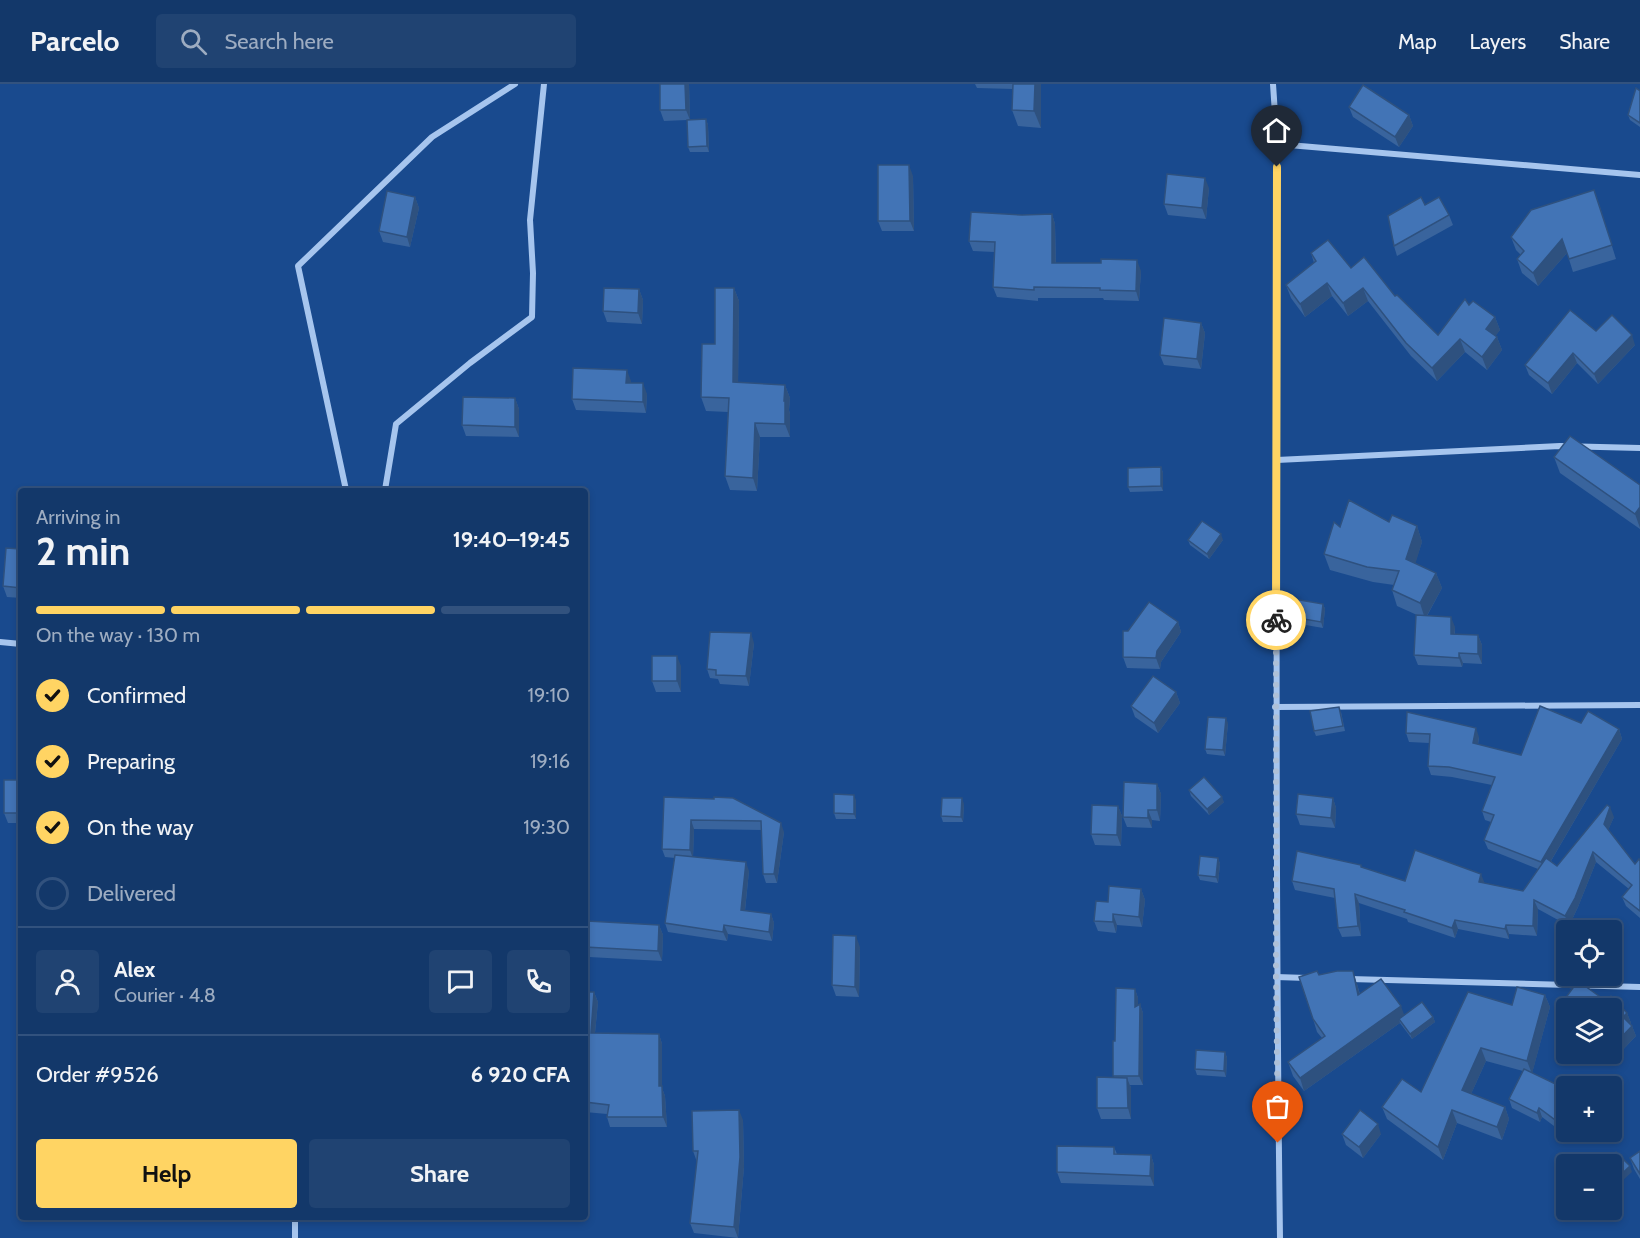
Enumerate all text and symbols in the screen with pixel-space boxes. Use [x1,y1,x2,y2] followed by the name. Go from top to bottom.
[156,14,576,68] search box
[30,24,120,58] text: Parcelo
[177,25,210,58] icon: search
[225,28,334,55] text: Search here
[1398,29,1437,54] text: Map
[1470,29,1526,54] text: Layers
[1559,29,1610,54] text: Share
[1251,105,1302,167] pin
[1260,114,1293,147] icon: home
[36,505,120,529] text: Arriving in
[453,526,570,553] text: 19:40–19:45
[36,527,130,575] text: 2 min
[1246,590,1306,650] courier
[1260,604,1293,637] icon: bike
[36,623,200,647] text: On the way · 130 m
[36,679,69,712] icon: check
[87,682,186,709] text: Confirmed
[527,683,570,707] text: 19:10
[36,745,69,778] icon: check
[87,748,175,775] text: Preparing
[530,749,570,773] text: 19:16
[36,811,69,844] icon: check
[87,814,194,841] text: On the way
[523,815,570,839] text: 19:30
[87,880,176,907] text: Delivered
[1556,920,1622,1220] map controls
[1556,920,1622,986] button: locate
[36,950,99,1013] button: person
[429,950,492,1013] button: chat
[507,950,570,1013] button: phone
[114,956,155,983] text: Alex
[114,983,216,1007] text: Courier · 4.8
[1556,998,1622,1064] button: layers
[36,1061,159,1088] text: Order #9526
[471,1061,570,1088] text: 6 920 CFA
[1556,1076,1622,1142] button: +
[1252,1081,1303,1143] pin
[1261,1090,1294,1123] icon: bag
[36,1139,297,1208] button: Help
[309,1139,570,1208] button: Share
[1556,1154,1622,1220] button: −

